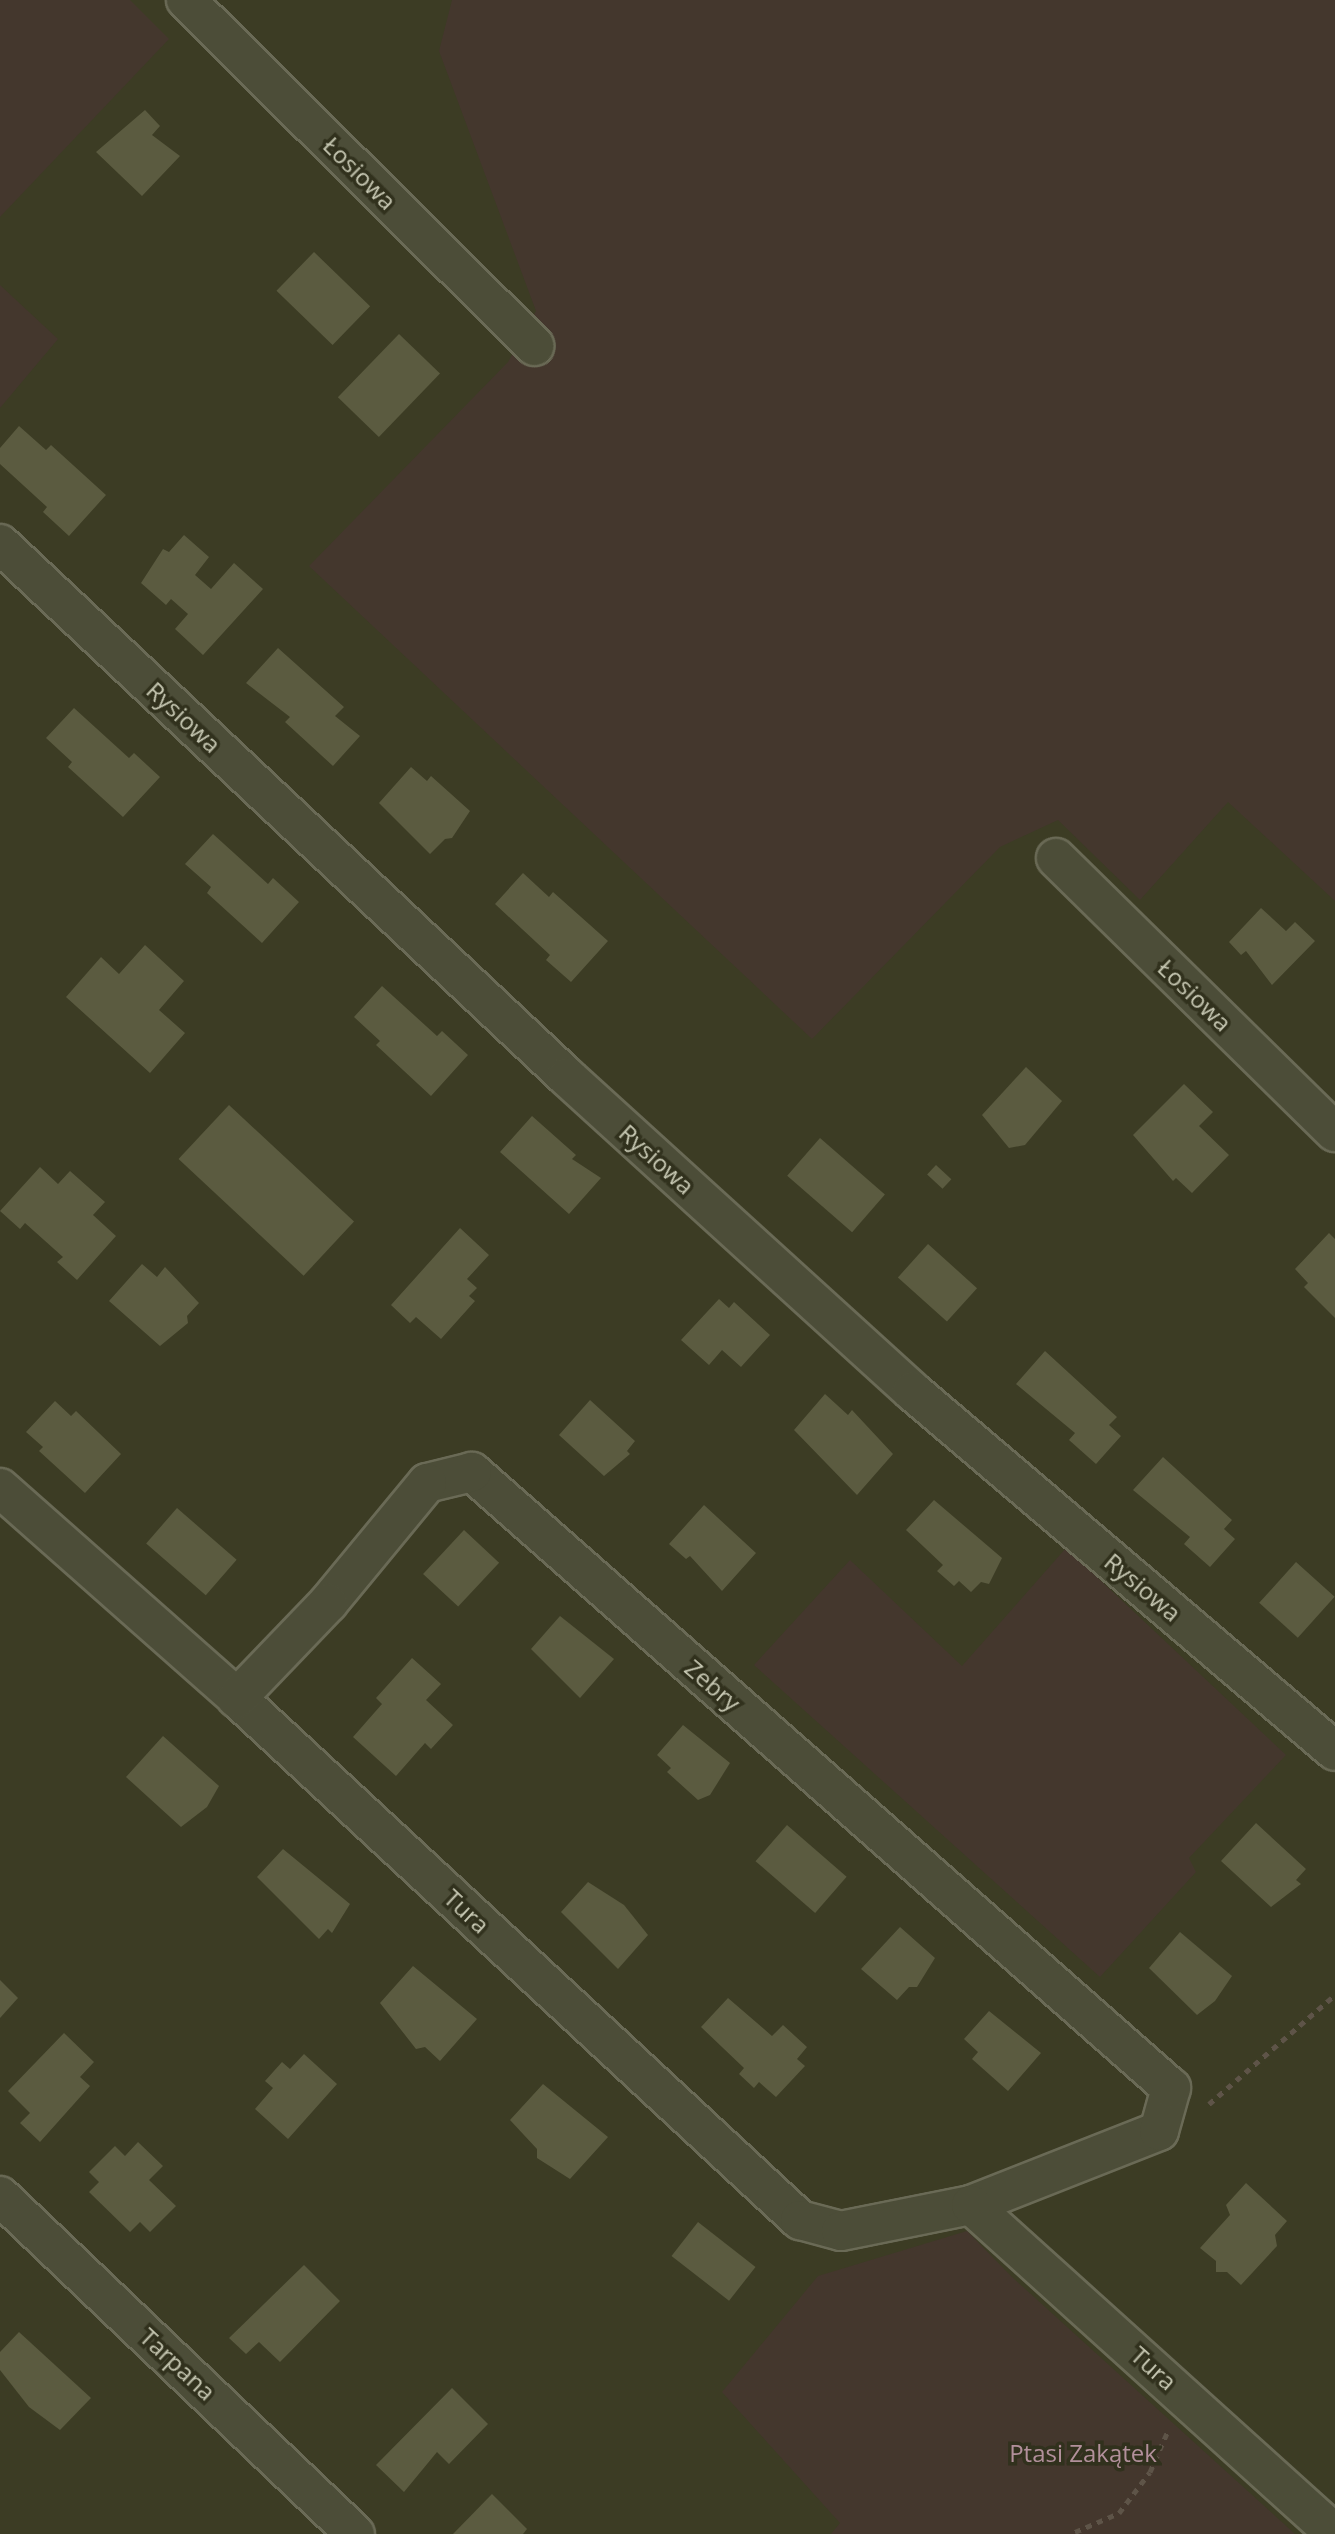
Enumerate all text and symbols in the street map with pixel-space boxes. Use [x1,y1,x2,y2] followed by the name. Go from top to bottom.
[318,131,402,215] street label: Łosiowa
[141,676,227,758] street label: Rysiowa
[1152,953,1238,1037] street label: Łosiowa
[614,1118,700,1200] street label: Rysiowa
[1099,1547,1187,1627] street label: Rysiowa
[680,1653,746,1717] street label: Zebry
[438,1883,496,1939] street label: Tura
[134,2322,222,2406] street label: Tarpana
[1125,2340,1183,2396] street label: Tura
[1009,2439,1157,2467] park label: Ptasi Zakątek

